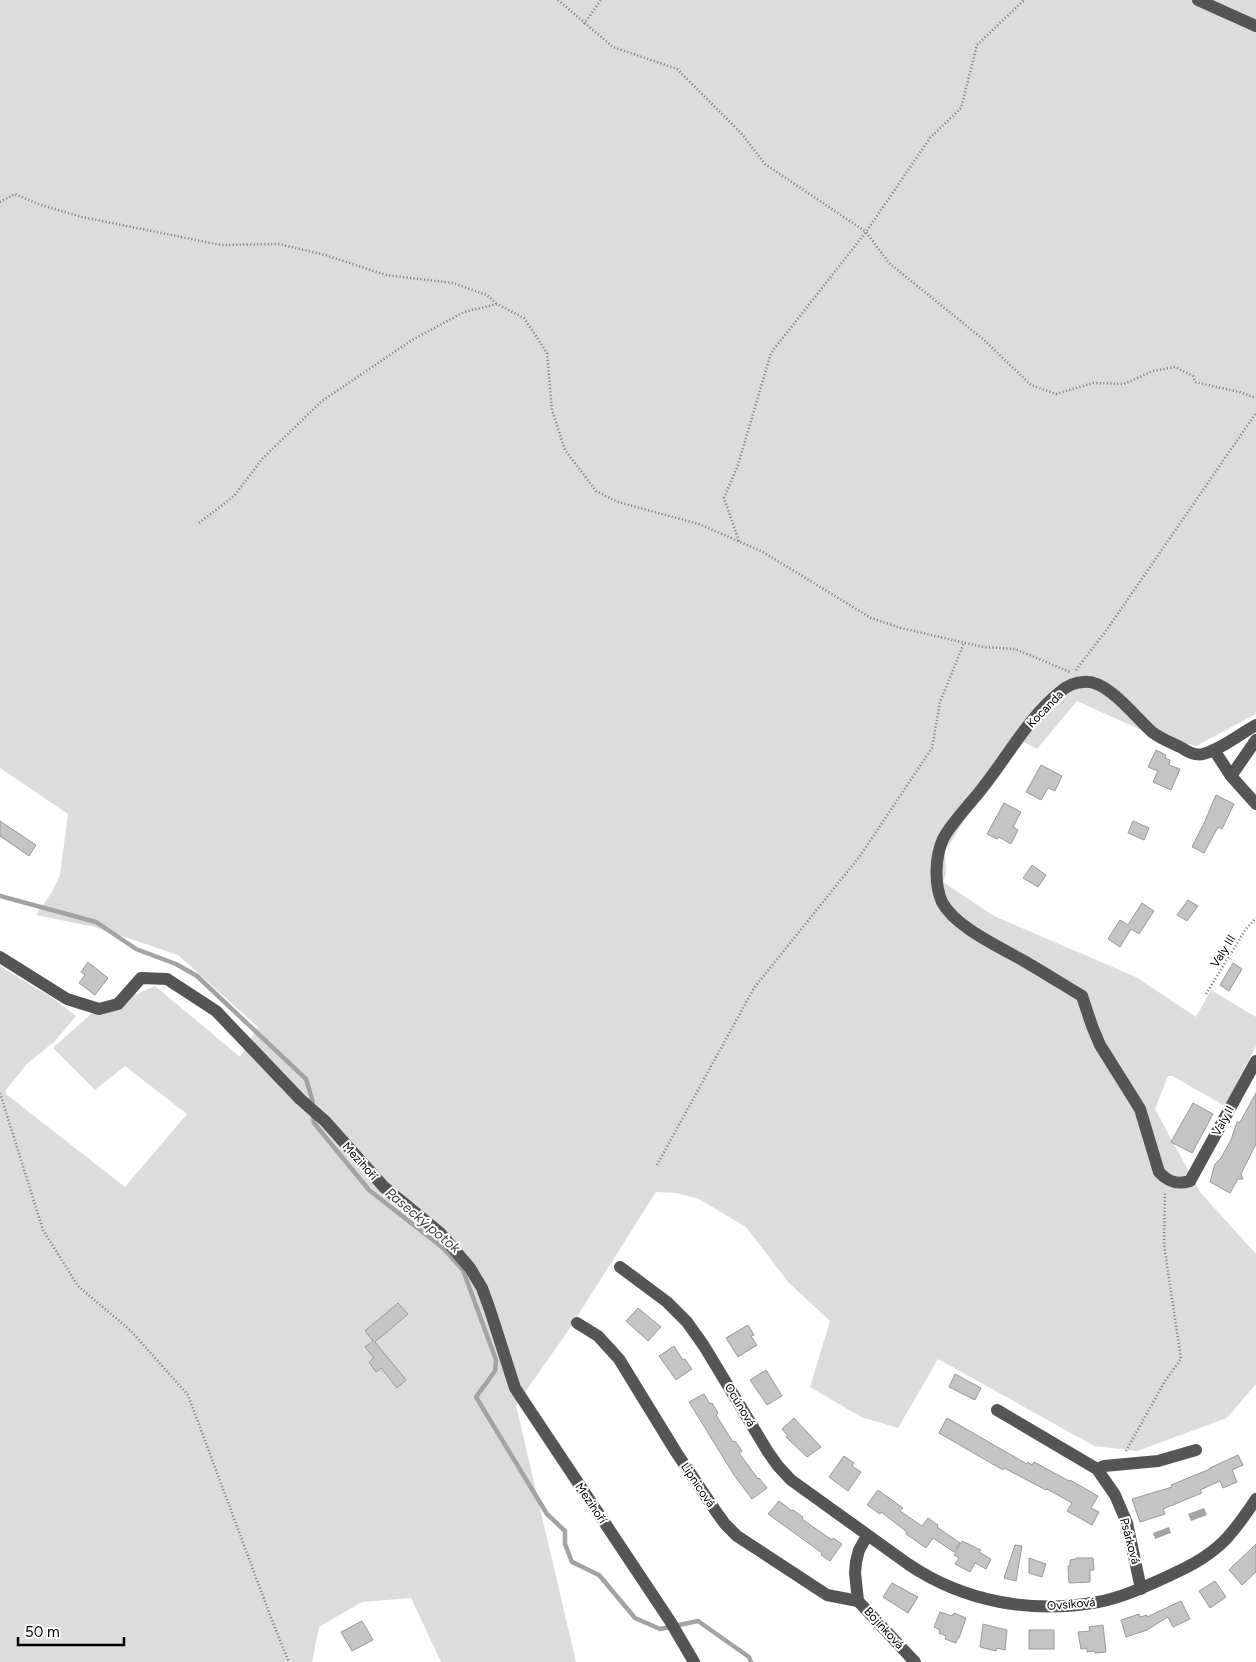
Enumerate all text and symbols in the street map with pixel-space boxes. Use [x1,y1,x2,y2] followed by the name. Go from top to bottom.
[1024,687,1066,731] street label: Kocanda
[1208,932,1238,970] street label: Valy III
[1209,1103,1237,1139] street label: Valy II
[339,1139,381,1184] street label: Mezihoří
[382,1184,464,1257] water label: Pasecký potok
[722,1381,758,1429] street label: Ocúnová
[678,1460,718,1510] street label: Lipnicová
[572,1480,610,1527] street label: Mezihoří
[1117,1516,1143,1566] street label: Psárková
[1046,1595,1096,1613] street label: Ovsíková
[861,1604,907,1652] street label: Bojínková
[18,1614,124,1646] scale bar
[25,1623,60,1641] text: 50 m

